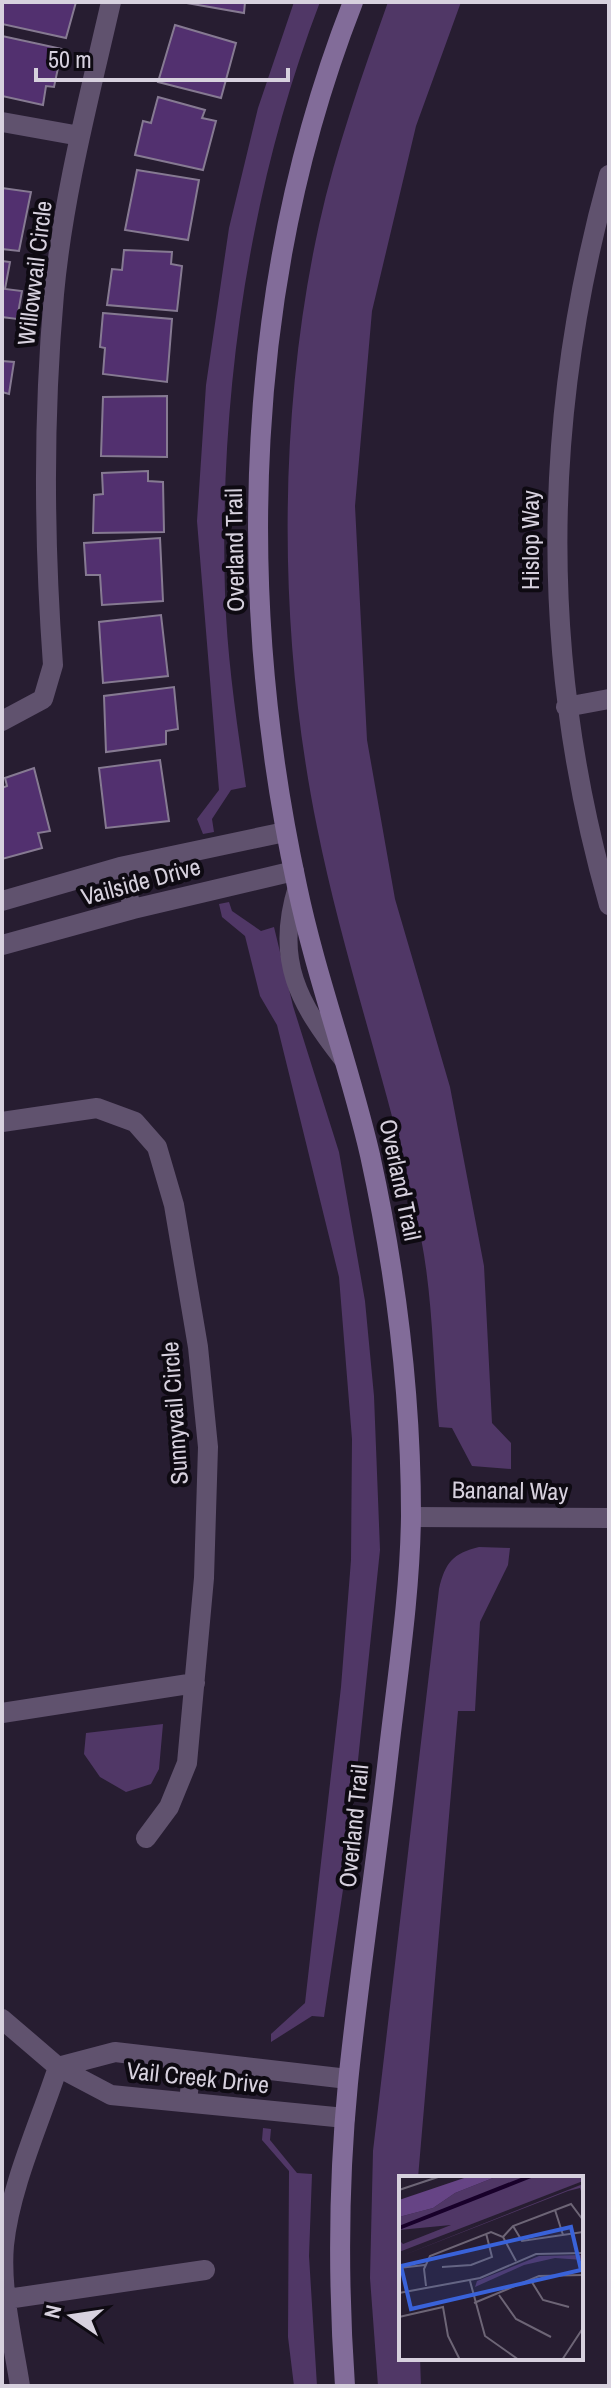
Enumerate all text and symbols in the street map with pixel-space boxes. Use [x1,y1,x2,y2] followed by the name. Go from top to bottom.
[36,32,288,82] scale bar
[48,43,92,75] text: 50 m
[9,199,59,347] street label: Willowvail Circle
[217,488,251,612] street label: Overland Trail
[514,490,546,590] street label: Hislop Way
[78,850,204,912] street label: Vailside Drive
[372,1116,429,1244] street label: Overland Trail
[153,1340,195,1486] street label: Sunnyvail Circle
[452,1473,569,1507] street label: Bananal Way
[331,1763,375,1889] street label: Overland Trail
[125,2054,271,2100] street label: Vail Creek Drive
[399,2176,583,2360] inset map
[32,2276,112,2356] north arrow
[36,2302,69,2321] text: N

